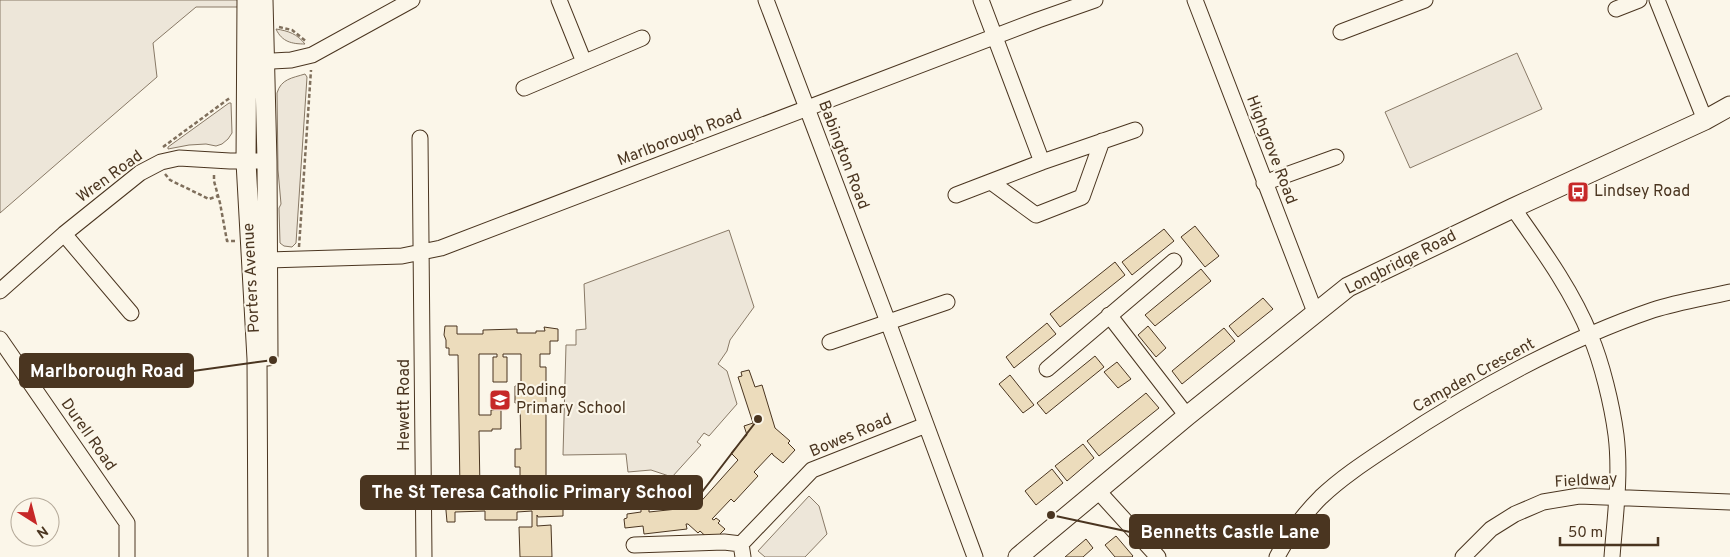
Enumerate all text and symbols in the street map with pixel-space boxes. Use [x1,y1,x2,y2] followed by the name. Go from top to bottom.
[1241,93,1301,207] street label: Highgrove Road
[813,98,873,212] street label: Babington Road
[615,105,745,171] street label: Marlborough Road
[73,146,147,208] street label: Wren Road
[1566,180,1590,204] bus stop icon: Lindsey Road
[1594,182,1690,202] place label: Lindsey Road
[239,222,265,334] street label: Porters Avenue
[1342,226,1460,300] street label: Longbridge Road
[1410,334,1538,418] street label: Campden Crescent
[20,354,193,387] callout: Marlborough Road
[395,359,415,451] street label: Hewett Road
[30,361,184,384] text: Marlborough Road
[516,381,626,419] place label: Roding Primary School
[488,388,512,412] school or university icon: Roding Primary School
[56,395,120,475] street label: Durell Road
[807,410,895,462] street label: Bowes Road
[1554,469,1618,493] street label: Fieldway
[361,476,702,509] callout: The St Teresa Catholic Primary School
[372,482,692,505] text: The St Teresa Catholic Primary School
[10,497,60,547] north arrow
[1560,514,1658,546] scale bar
[1130,515,1329,548] callout: Bennetts Castle Lane
[33,521,51,541] text: N
[1140,522,1320,545] text: Bennetts Castle Lane
[1568,524,1603,543] text: 50 m

